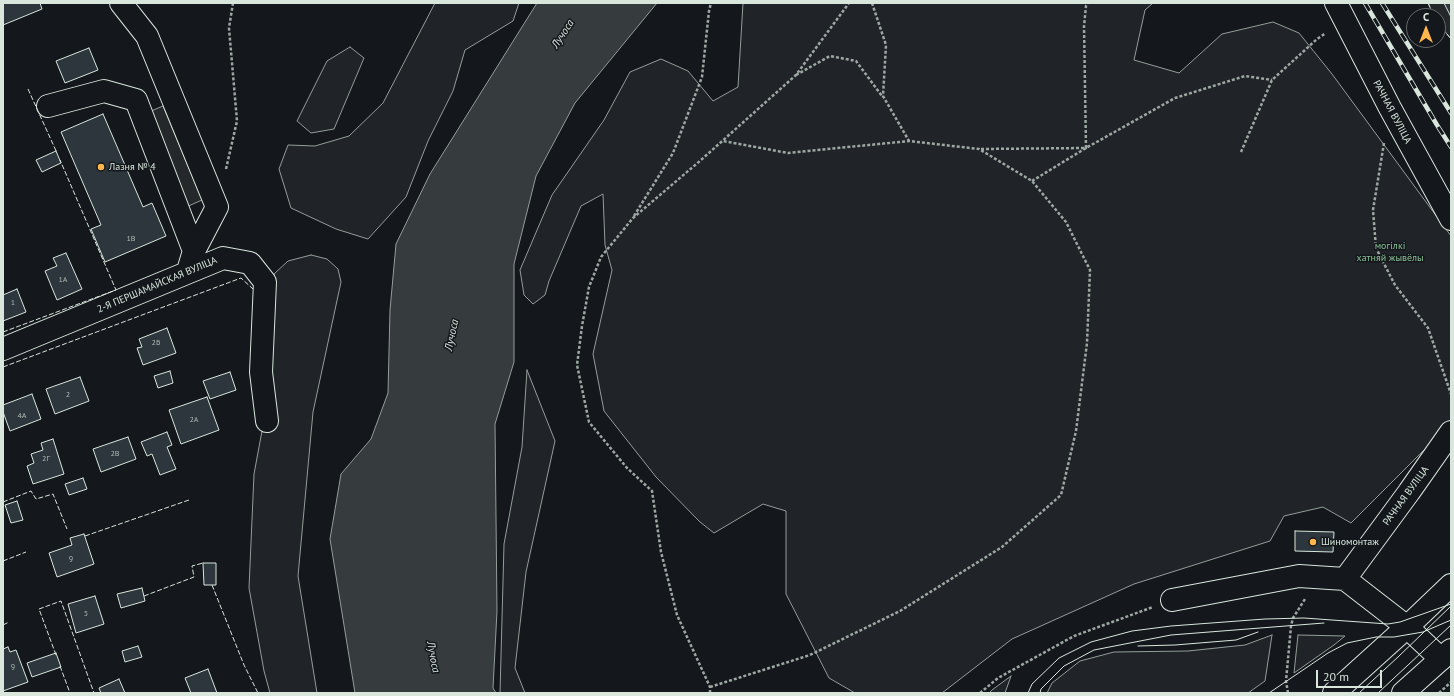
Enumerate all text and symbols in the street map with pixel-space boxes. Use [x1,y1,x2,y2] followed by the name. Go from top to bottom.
[1406,8,1446,48] north arrow
[1423,10,1429,24] text: С
[549,17,577,51] water label: Лучоса
[1370,78,1414,146] street label: РАЧНАЯ ВУЛІЦА
[109,161,156,173] place label: Лазня № 4
[96,162,106,172] marker: Лазня № 4
[126,234,136,244] house number: 1В
[1356,240,1424,264] park label: могілкі хатняй жывёлы
[95,254,219,316] street label: 2-Я ПЕРШАМАЙСКАЯ ВУЛІЦА
[58,275,68,285] house number: 1А
[11,298,15,308] house number: 1
[442,318,462,352] water label: Лучоса
[152,338,160,348] house number: 2Б
[66,390,70,400] house number: 2
[17,411,27,421] house number: 4А
[189,415,199,425] house number: 2А
[110,449,120,459] house number: 2В
[42,454,50,464] house number: 2Г
[1381,464,1431,528] street label: РАЧНАЯ ВУЛІЦА
[1321,536,1379,548] place label: Шиномонтаж
[1308,537,1318,547] marker: Шиномонтаж
[69,554,73,564] house number: 9
[84,609,88,619] house number: 5
[423,640,443,674] water label: Лучоса
[11,662,15,672] house number: 9
[1318,662,1384,688] scale bar
[1323,669,1349,684] text: 20 m

